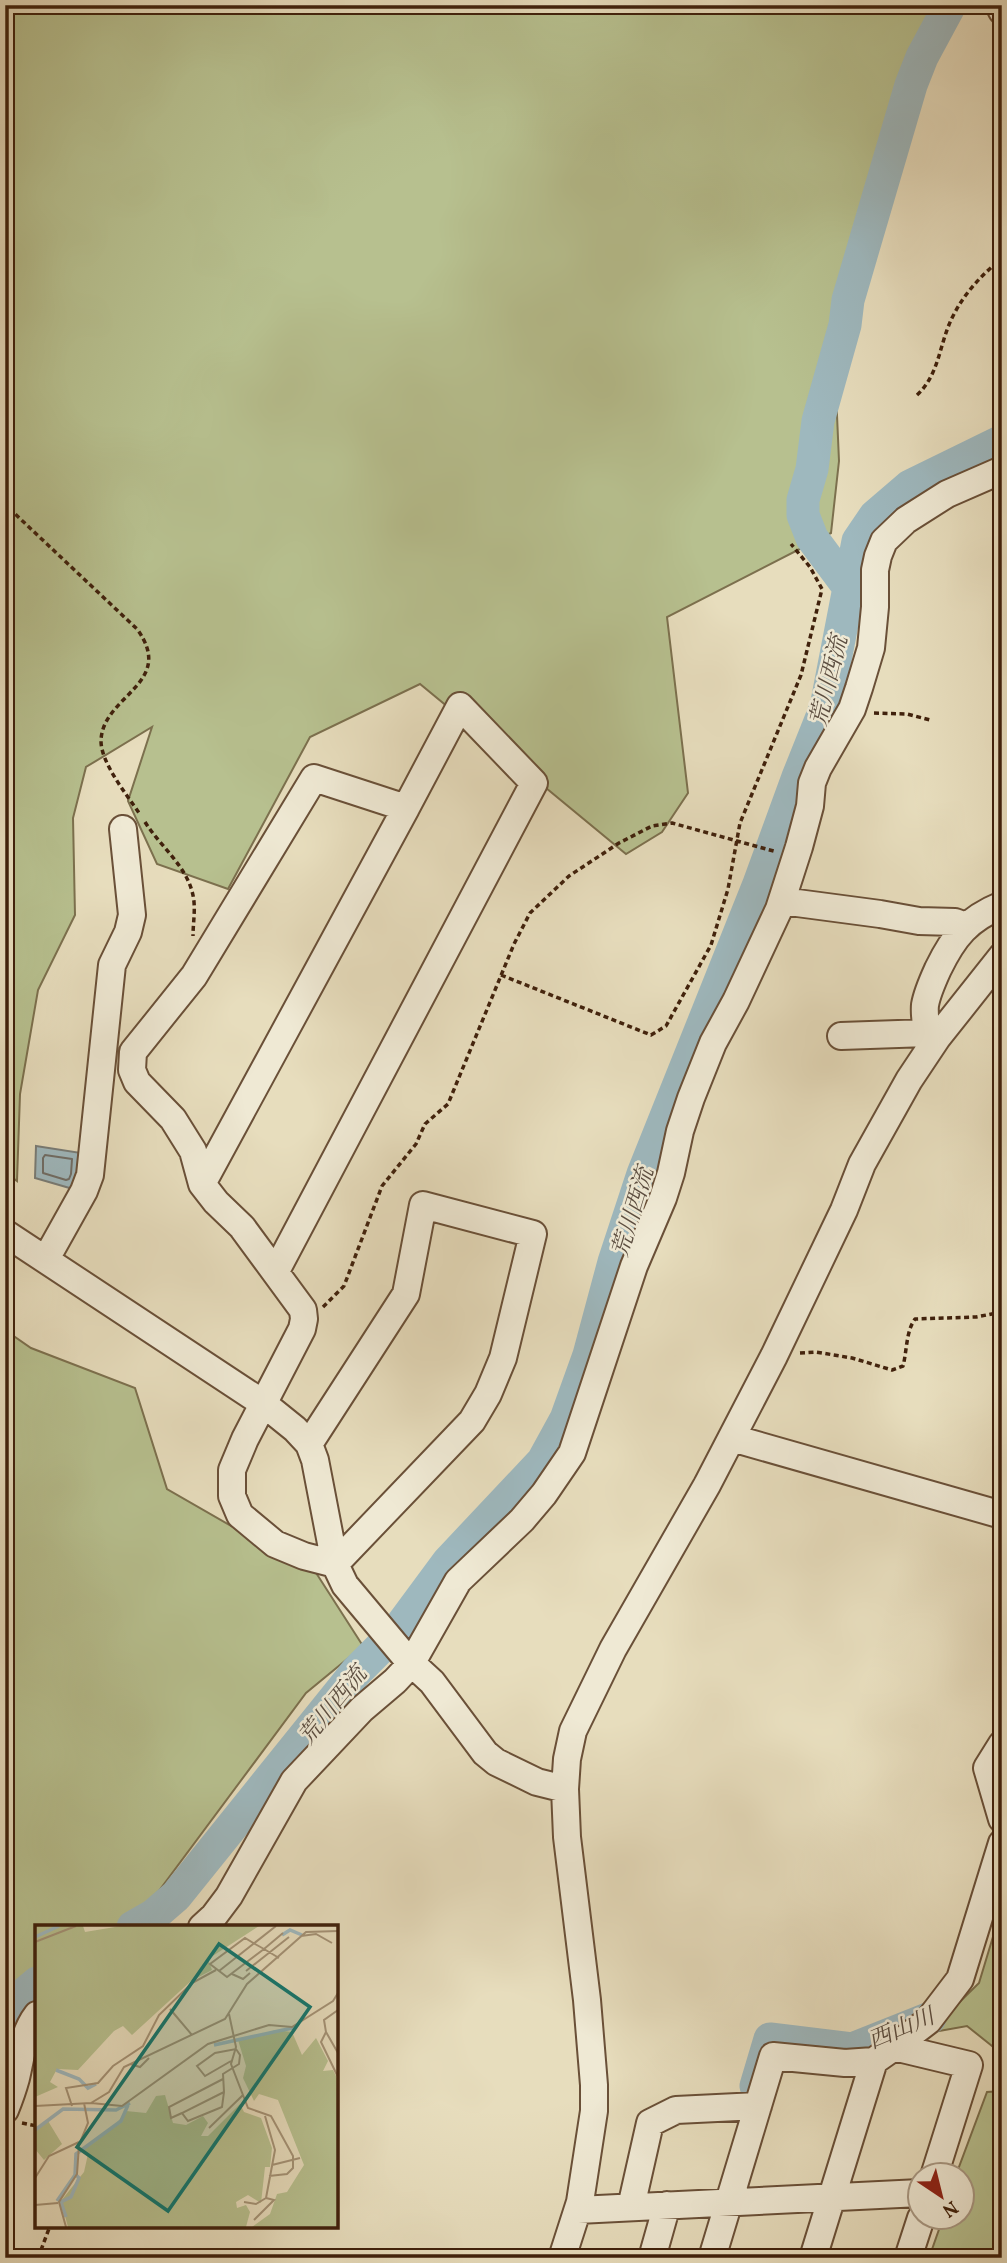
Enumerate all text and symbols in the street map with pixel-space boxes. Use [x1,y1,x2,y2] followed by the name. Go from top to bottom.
[803,629,858,730] water label: 荒川西流
[605,1160,664,1261] water label: 荒川西流
[292,1657,377,1752] water label: 荒川西流
[35,1925,338,2228] inset map
[864,2000,943,2058] water label: 西山川
[906,2162,976,2232] north arrow
[936,2194,963,2223] text: N

